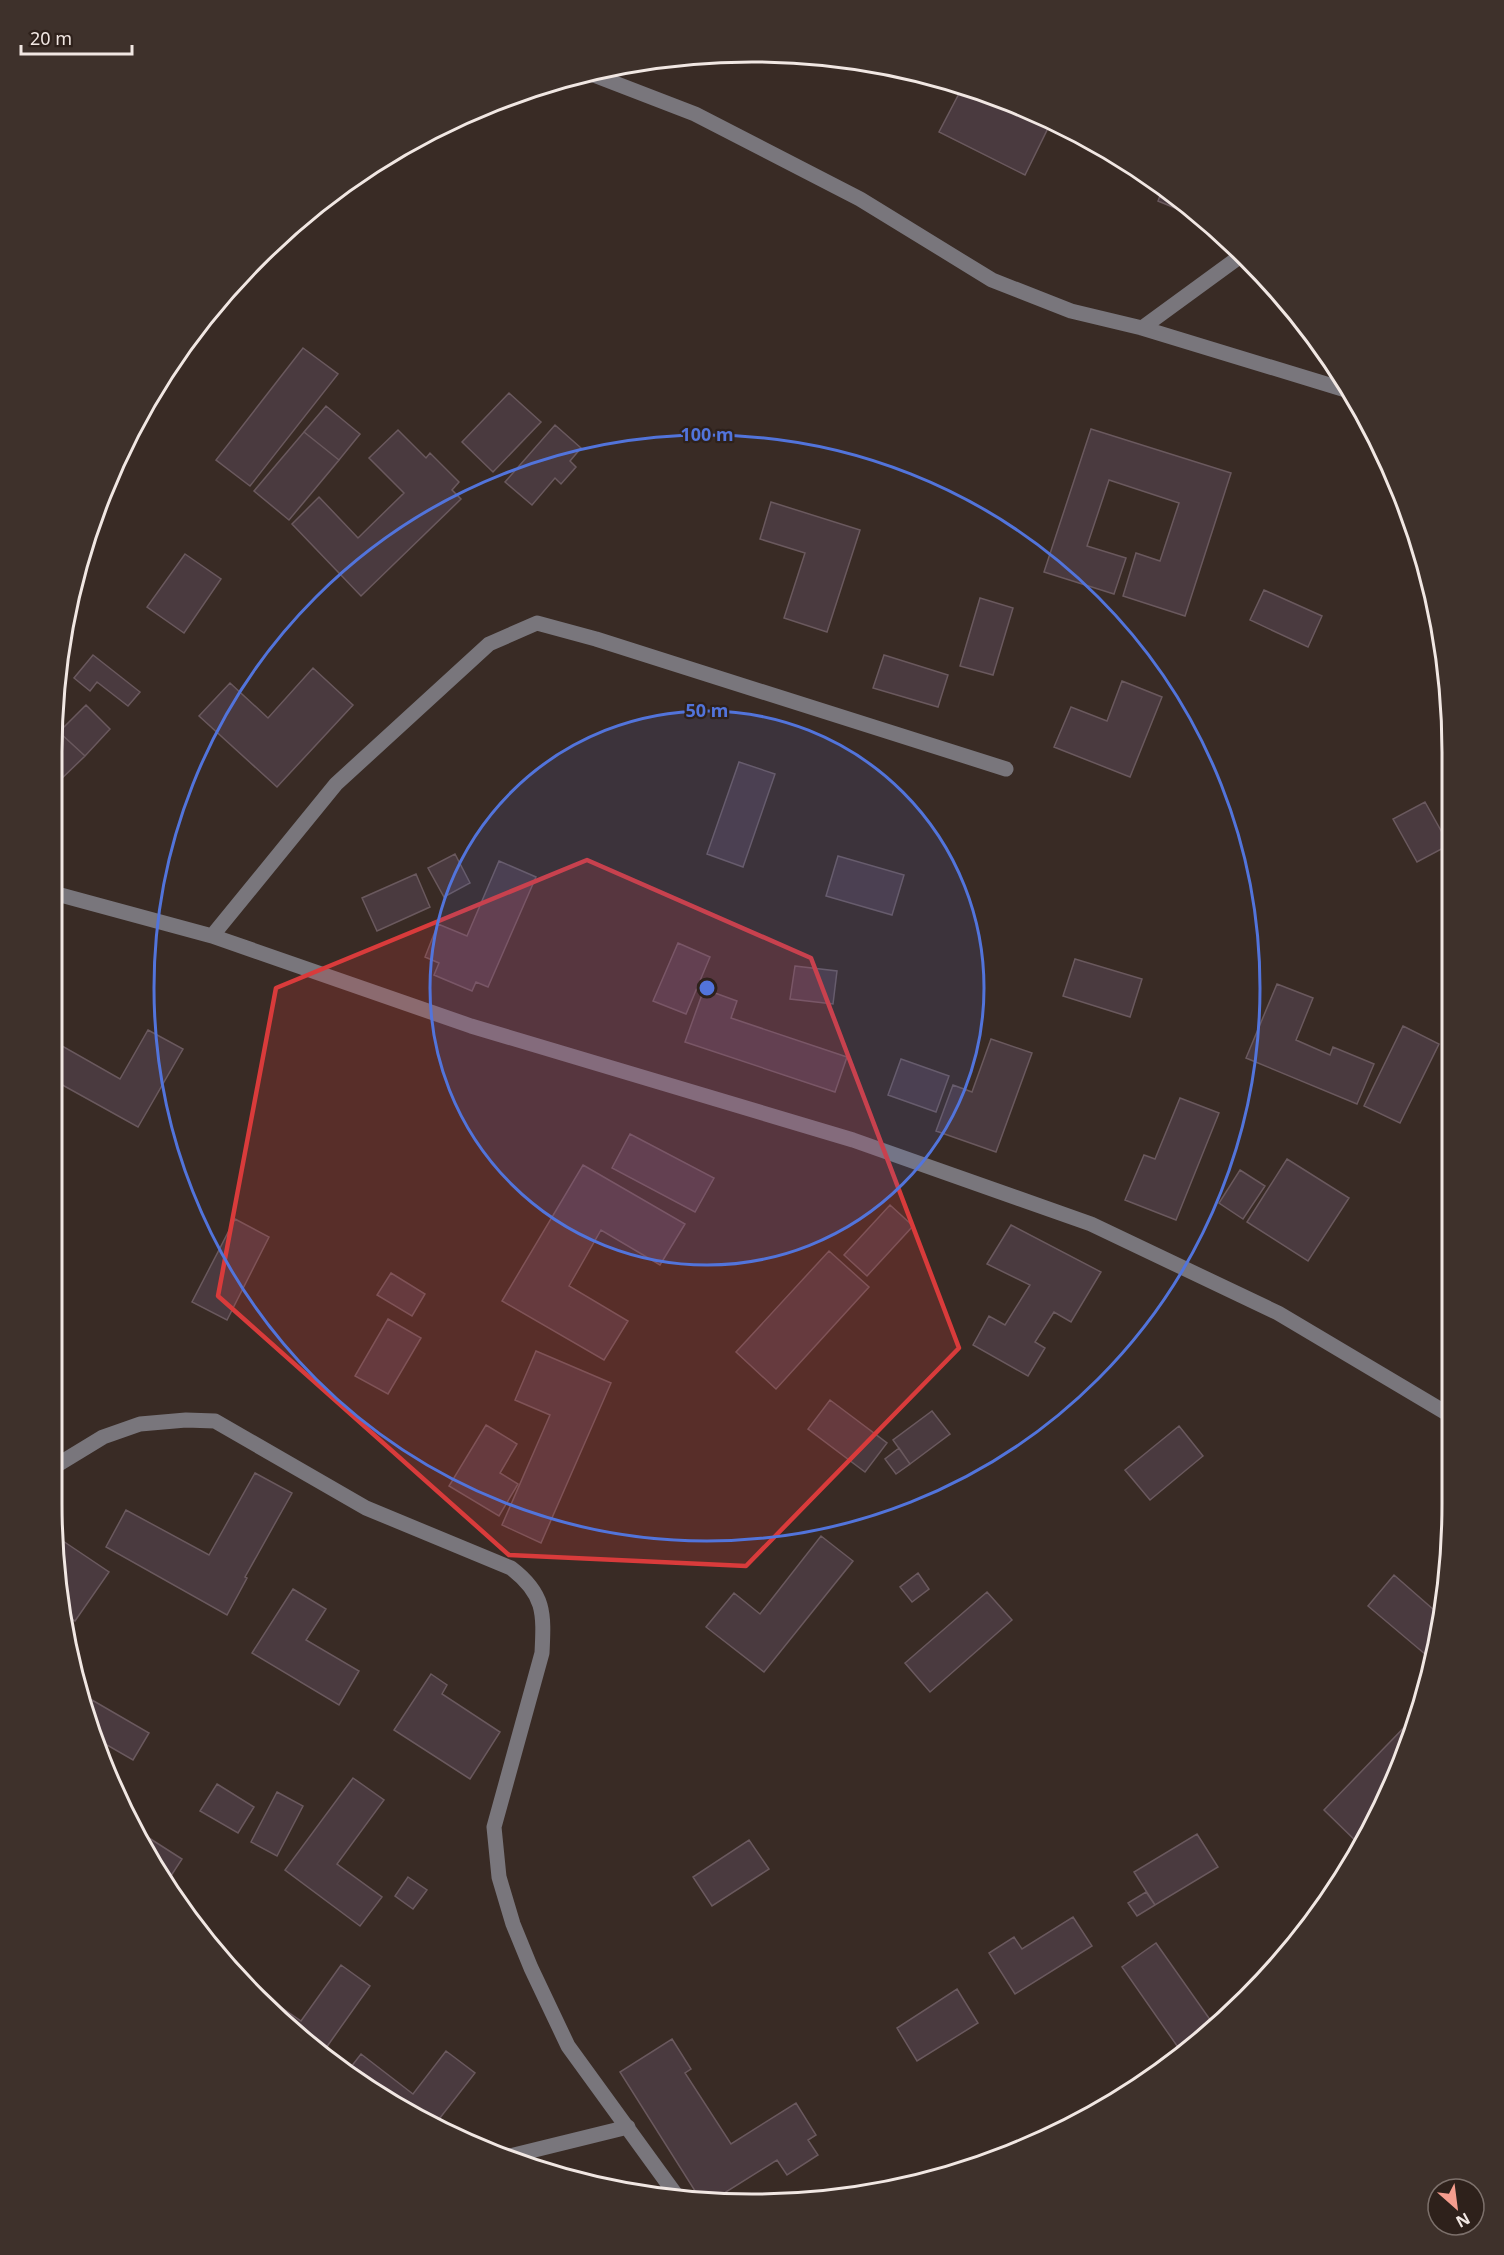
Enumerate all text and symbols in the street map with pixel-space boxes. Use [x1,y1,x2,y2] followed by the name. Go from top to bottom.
[21,18,132,56] scale bar
[30,26,72,50] text: 20 m
[680,422,734,446] text: 100 m
[686,698,728,722] text: 50 m
[697,978,717,998] centre of rings
[1426,2177,1486,2237] north arrow
[1452,2207,1474,2233] text: N

